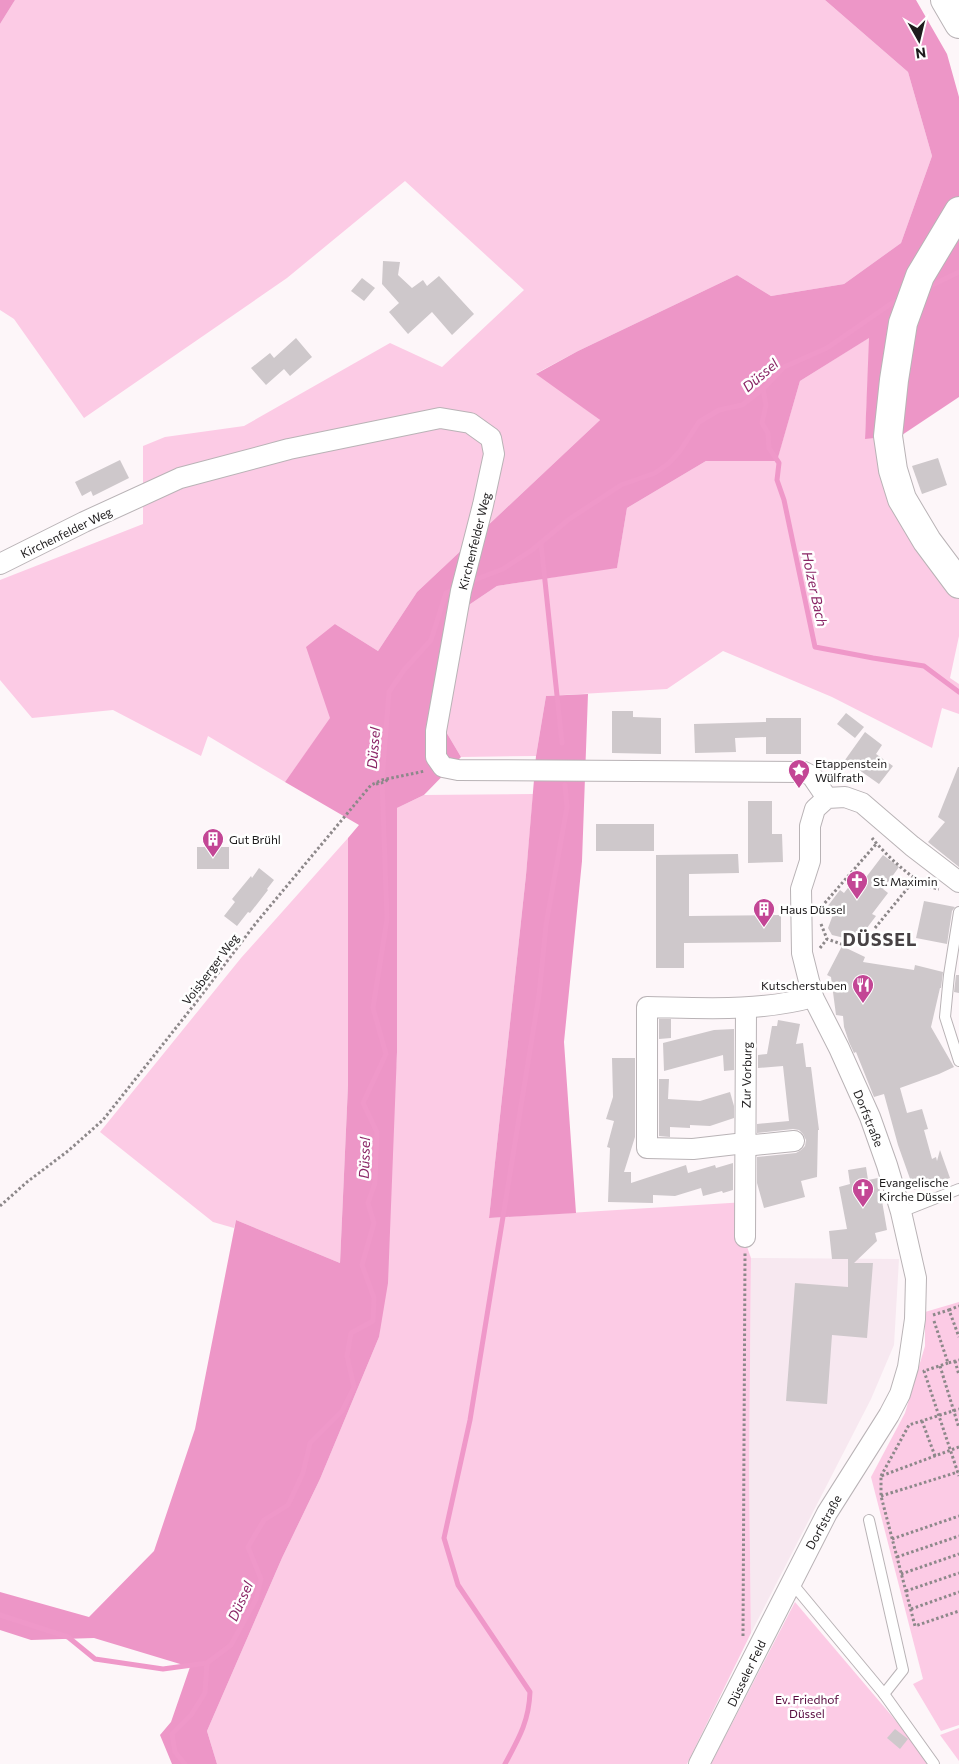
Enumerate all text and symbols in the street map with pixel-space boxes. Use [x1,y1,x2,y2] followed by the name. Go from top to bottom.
[894,15,944,65] north arrow
[914,44,927,63] text: N
[739,355,782,395] water label: Düssel
[455,490,493,591] street label: Kirchenfelder Weg
[18,504,115,560] street label: Kirchenfelder Weg
[799,550,831,628] water label: Holzer Bach
[363,726,383,770] water label: Düssel
[815,756,887,784] place label: Etappenstein Wülfrath
[787,758,811,789] place icon: Etappenstein Wülfrath
[201,827,225,858] building icon: Gut Brühl
[229,832,281,846] place label: Gut Brühl
[845,869,869,900] church icon: St. Maximin
[873,874,938,888] place label: St. Maximin
[752,897,776,928] building icon: Haus Düssel
[780,902,846,916] place label: Haus Düssel
[842,928,918,950] district label: DÜSSEL
[179,930,242,1007] street label: Voisberger Weg
[851,973,875,1004] restaurant icon: Kutscherstuben
[761,978,847,992] place label: Kutscherstuben
[738,1041,754,1108] street label: Zur Vorburg
[851,1087,887,1149] street label: Dorfstraße
[355,1136,373,1179] water label: Düssel
[879,1175,952,1203] place label: Evangelische Kirche Düssel
[851,1177,875,1208] church icon: Evangelische Kirche Düssel
[802,1492,844,1552] street label: Dorfstraße
[224,1578,256,1624] water label: Düssel
[724,1637,768,1709] street label: Düsseler Feld
[775,1692,839,1720] park label: Ev. Friedhof Düssel

